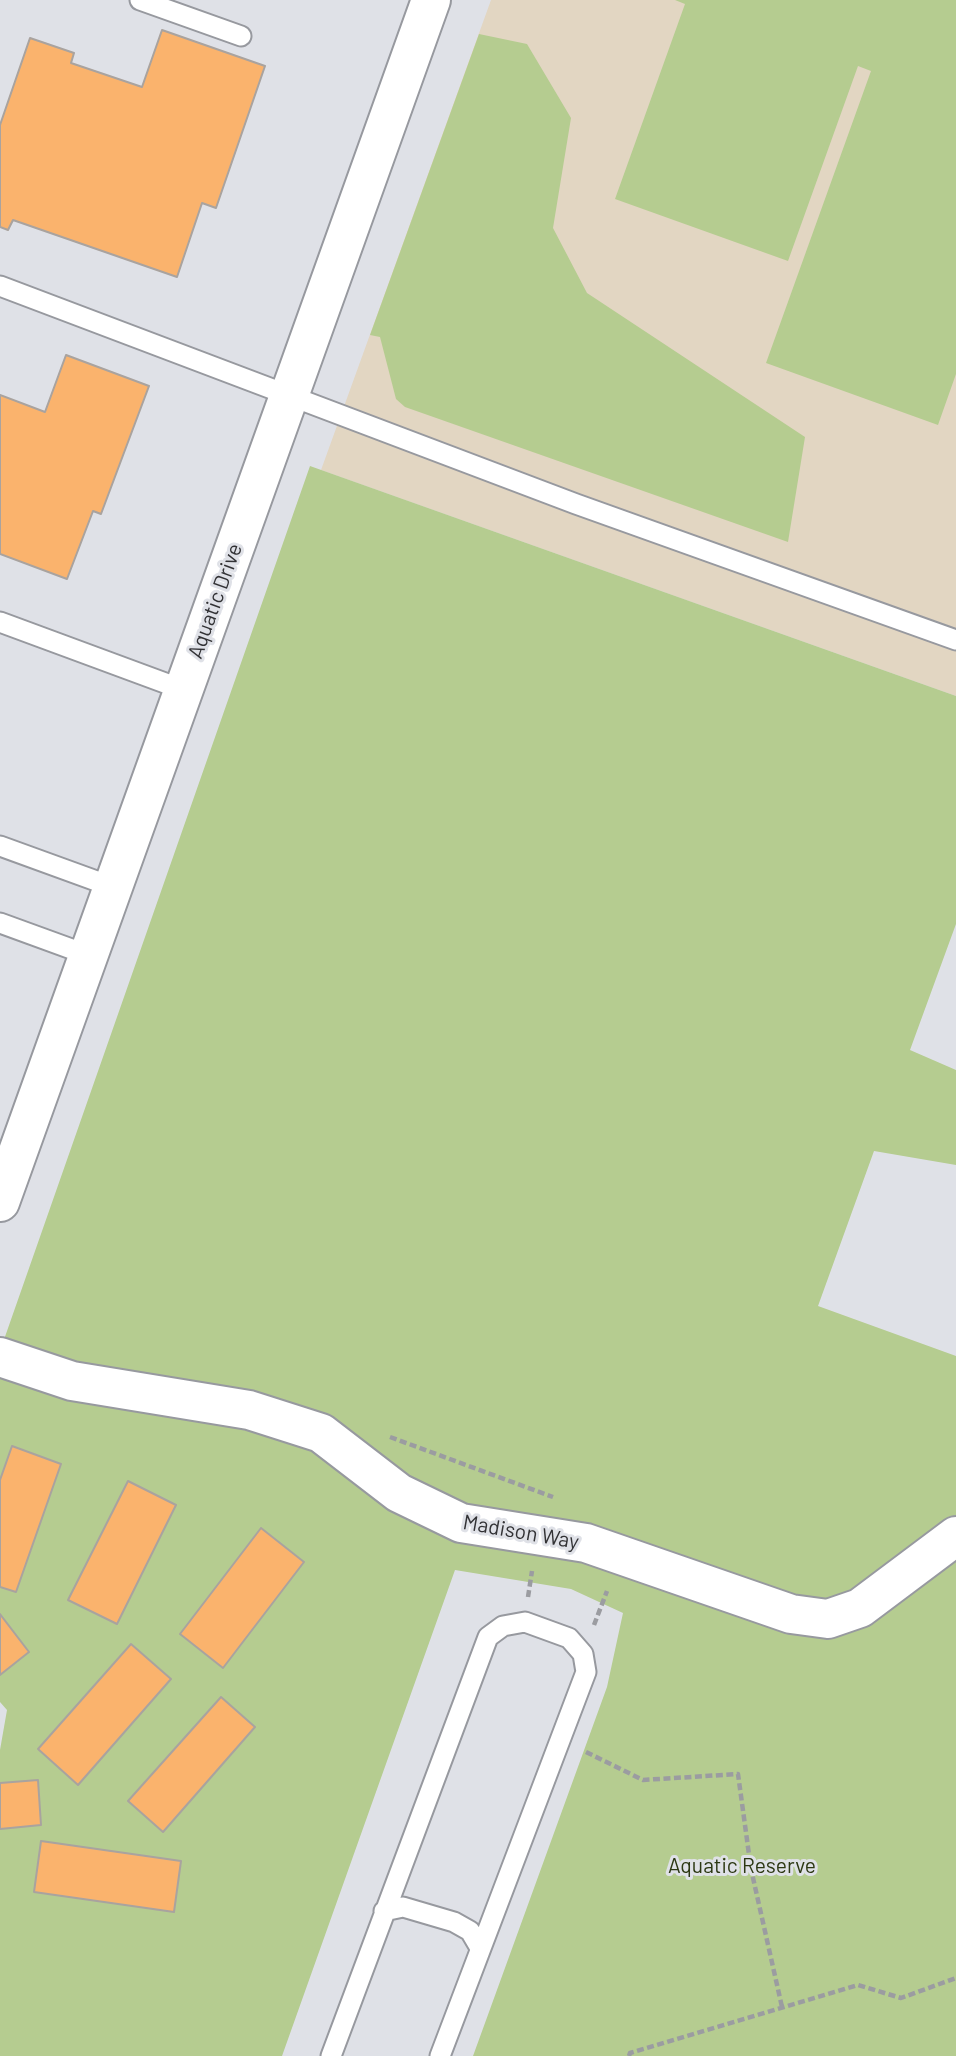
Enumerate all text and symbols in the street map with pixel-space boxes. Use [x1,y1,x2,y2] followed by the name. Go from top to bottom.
[183,540,247,662] street label: Aquatic Drive
[461,1509,581,1555] street label: Madison Way
[668,1853,816,1879] park label: Aquatic Reserve

